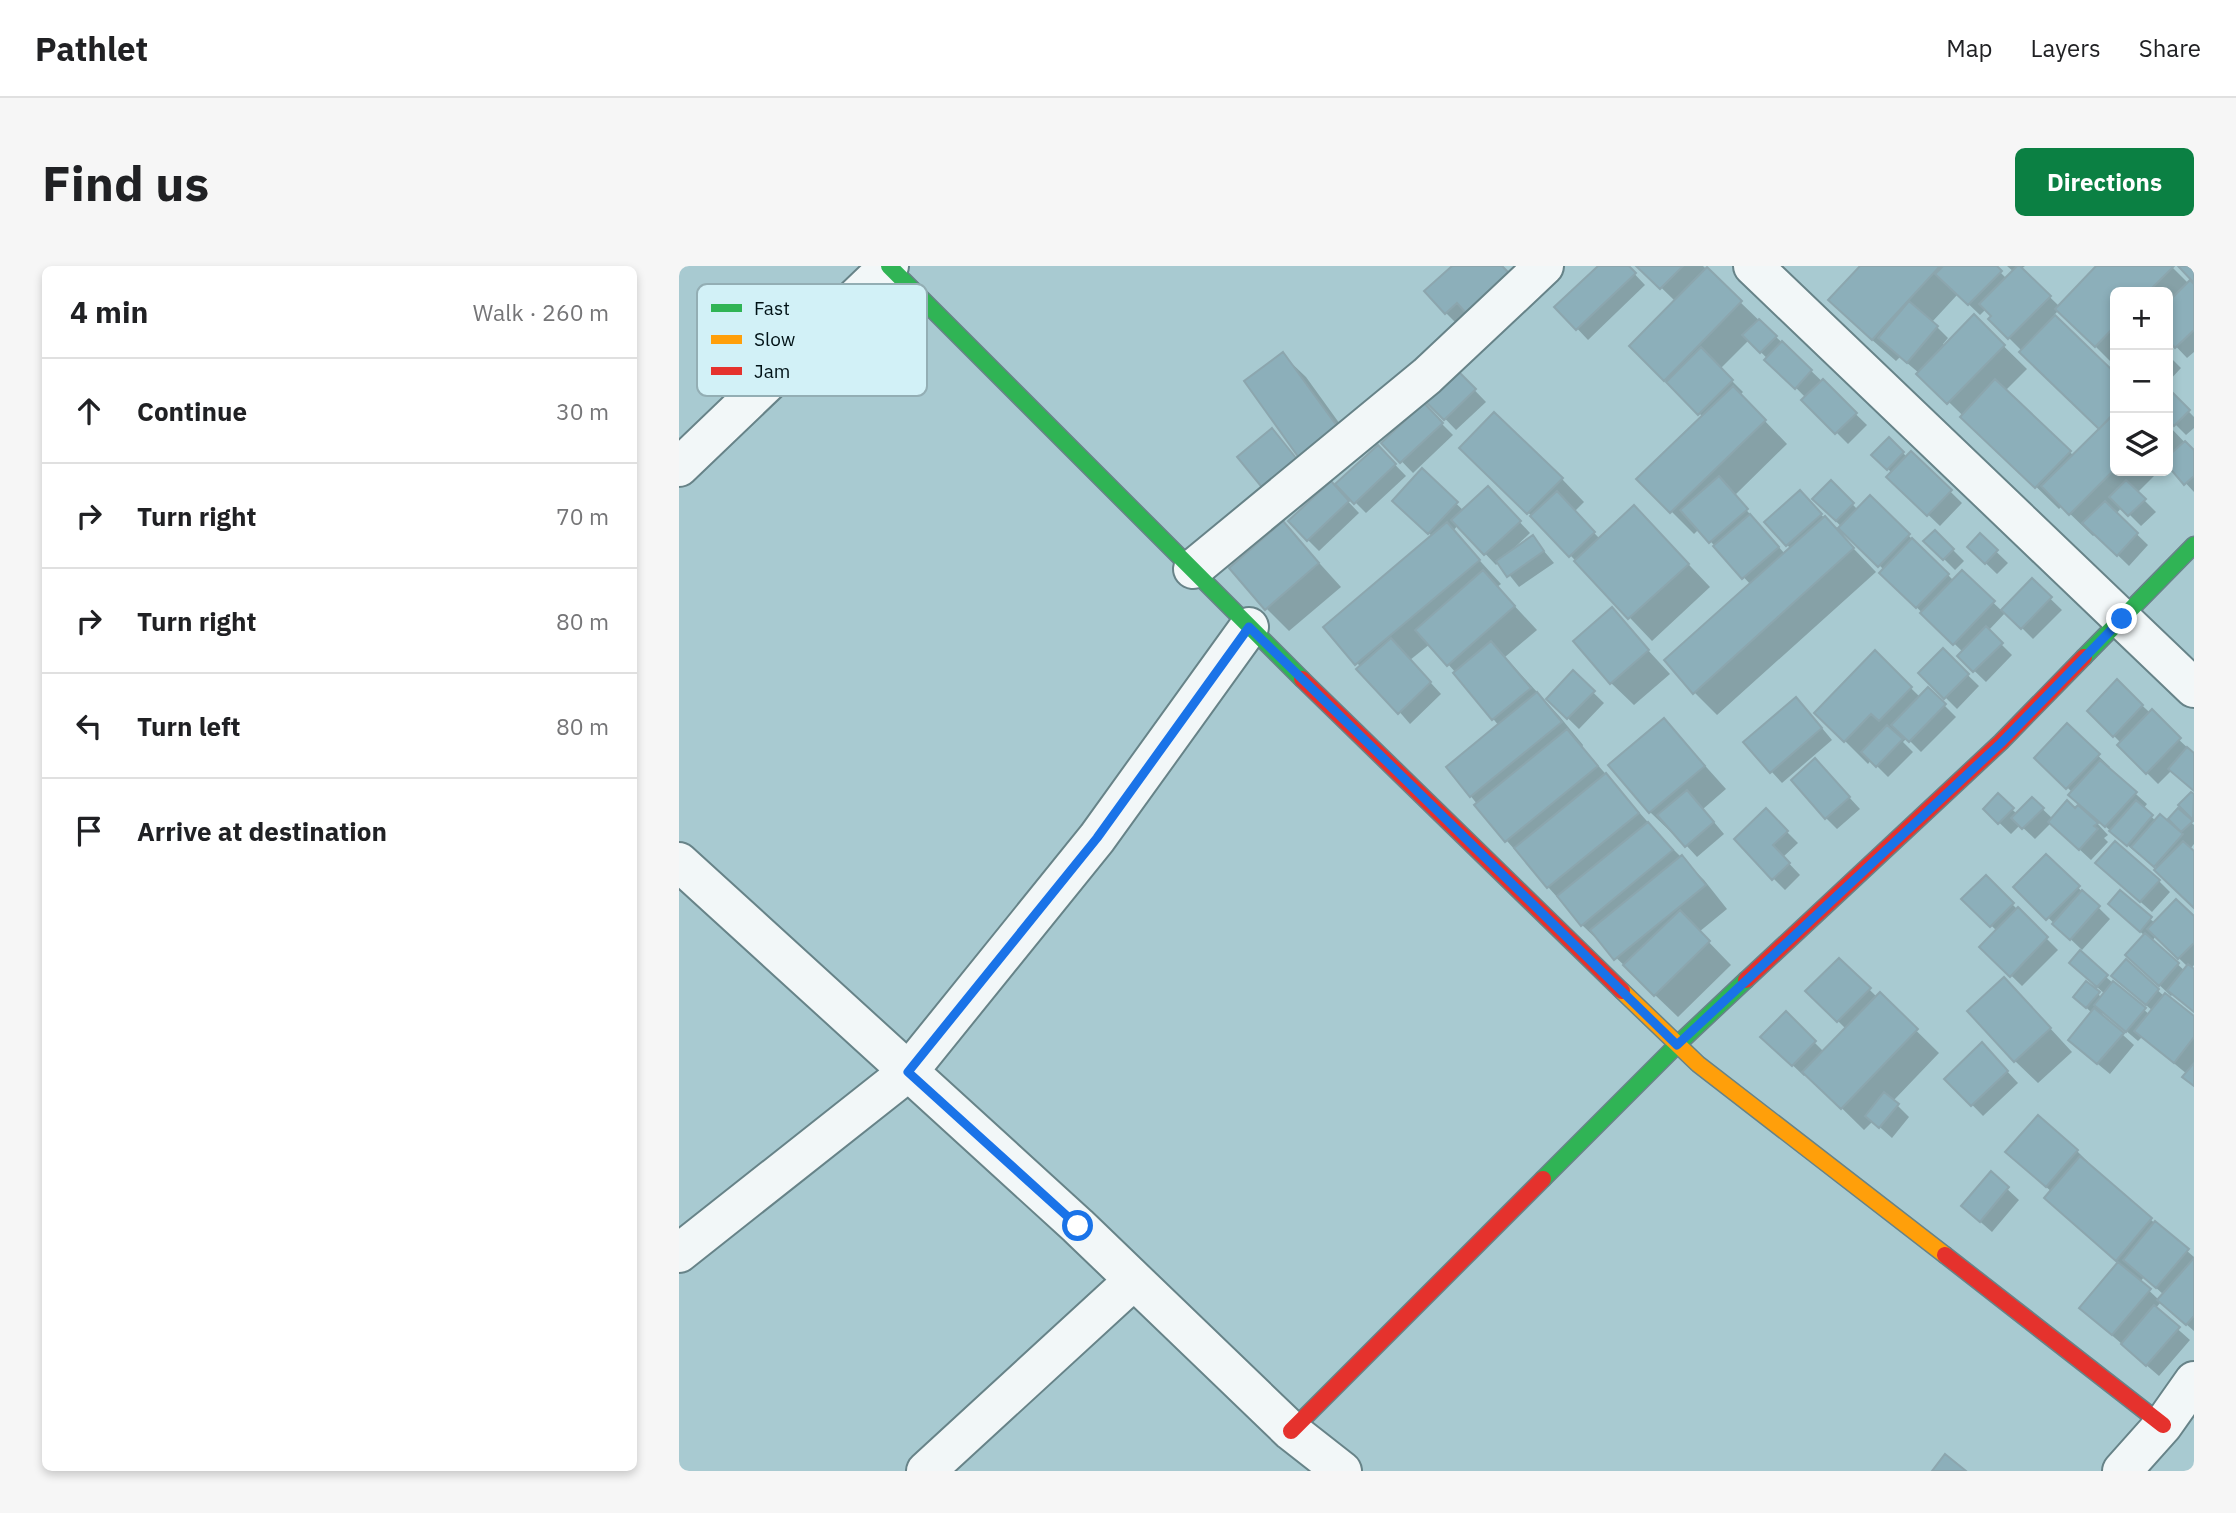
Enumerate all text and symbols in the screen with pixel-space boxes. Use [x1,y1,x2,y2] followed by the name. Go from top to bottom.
[35,27,148,70] text: Pathlet
[1946,32,1993,64] text: Map
[2031,32,2101,64] text: Layers
[2139,32,2201,64] text: Share
[2015,148,2194,216] button: Directions
[42,151,209,214] text: Find us
[697,284,927,396] legend
[2110,287,2173,476] map controls
[2110,287,2173,350] button: +
[70,292,148,331] text: 4 min
[754,296,790,320] text: Fast
[473,297,609,327] text: Walk · 260 m
[754,327,795,351] text: Slow
[2110,350,2173,413] button: −
[754,359,790,383] text: Jam
[70,392,108,430] icon: ahead
[137,394,247,428] text: Continue
[556,396,609,426] text: 30 m
[2110,413,2173,476] button: layers
[70,497,108,535] icon: right
[137,499,256,533] text: Turn right
[556,501,609,531] text: 70 m
[70,602,108,640] icon: right
[2106,603,2137,634] route end
[137,604,256,638] text: Turn right
[556,606,609,636] text: 80 m
[70,707,108,745] icon: left
[137,709,240,743] text: Turn left
[556,711,609,741] text: 80 m
[70,812,108,850] icon: arrive
[137,814,387,848] text: Arrive at destination
[1062,1210,1093,1241] route start

